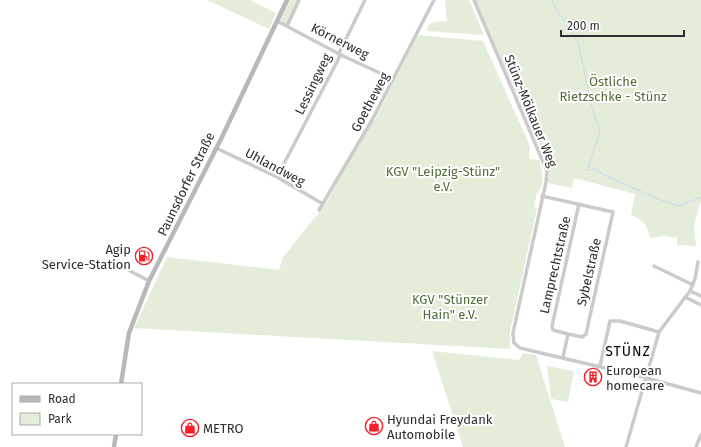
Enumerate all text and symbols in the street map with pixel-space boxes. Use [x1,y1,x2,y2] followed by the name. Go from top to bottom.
[561,12,684,38] scale bar
[567,19,600,33] text: 200 m
[309,20,372,62] street label: Körnerweg
[292,51,334,117] street label: Lessingweg
[502,53,561,170] street label: Stünz-Mölkauer Weg
[348,69,392,134] street label: Goetheweg
[559,73,667,104] park label: Östliche Rietzschke - Stünz
[154,130,218,238] street label: Paunsdorfer Straße
[243,145,308,189] street label: Uhlandweg
[386,164,500,194] park label: KGV "Leipzig-Stünz" e.V.
[536,215,574,315] street label: Lamprechtstraße
[574,237,604,307] street label: Sybelstraße
[42,242,131,272] place label: Agip Service-Station
[134,246,154,266] fuel station icon: Agip Service-Station
[412,292,488,322] park label: KGV "Stünzer Hain" e.V.
[605,342,651,360] district label: STÜNZ
[606,363,664,393] place label: European homecare
[583,367,603,387] building icon: European homecare
[12,383,142,435] legend
[48,392,76,406] text: Road
[48,412,72,426] text: Park
[387,412,493,442] place label: Hyundai Freydank Automobile
[364,416,384,436] shop icon: Hyundai Freydank Automobile
[180,418,200,438] shop icon: METRO
[203,421,244,436] place label: METRO

